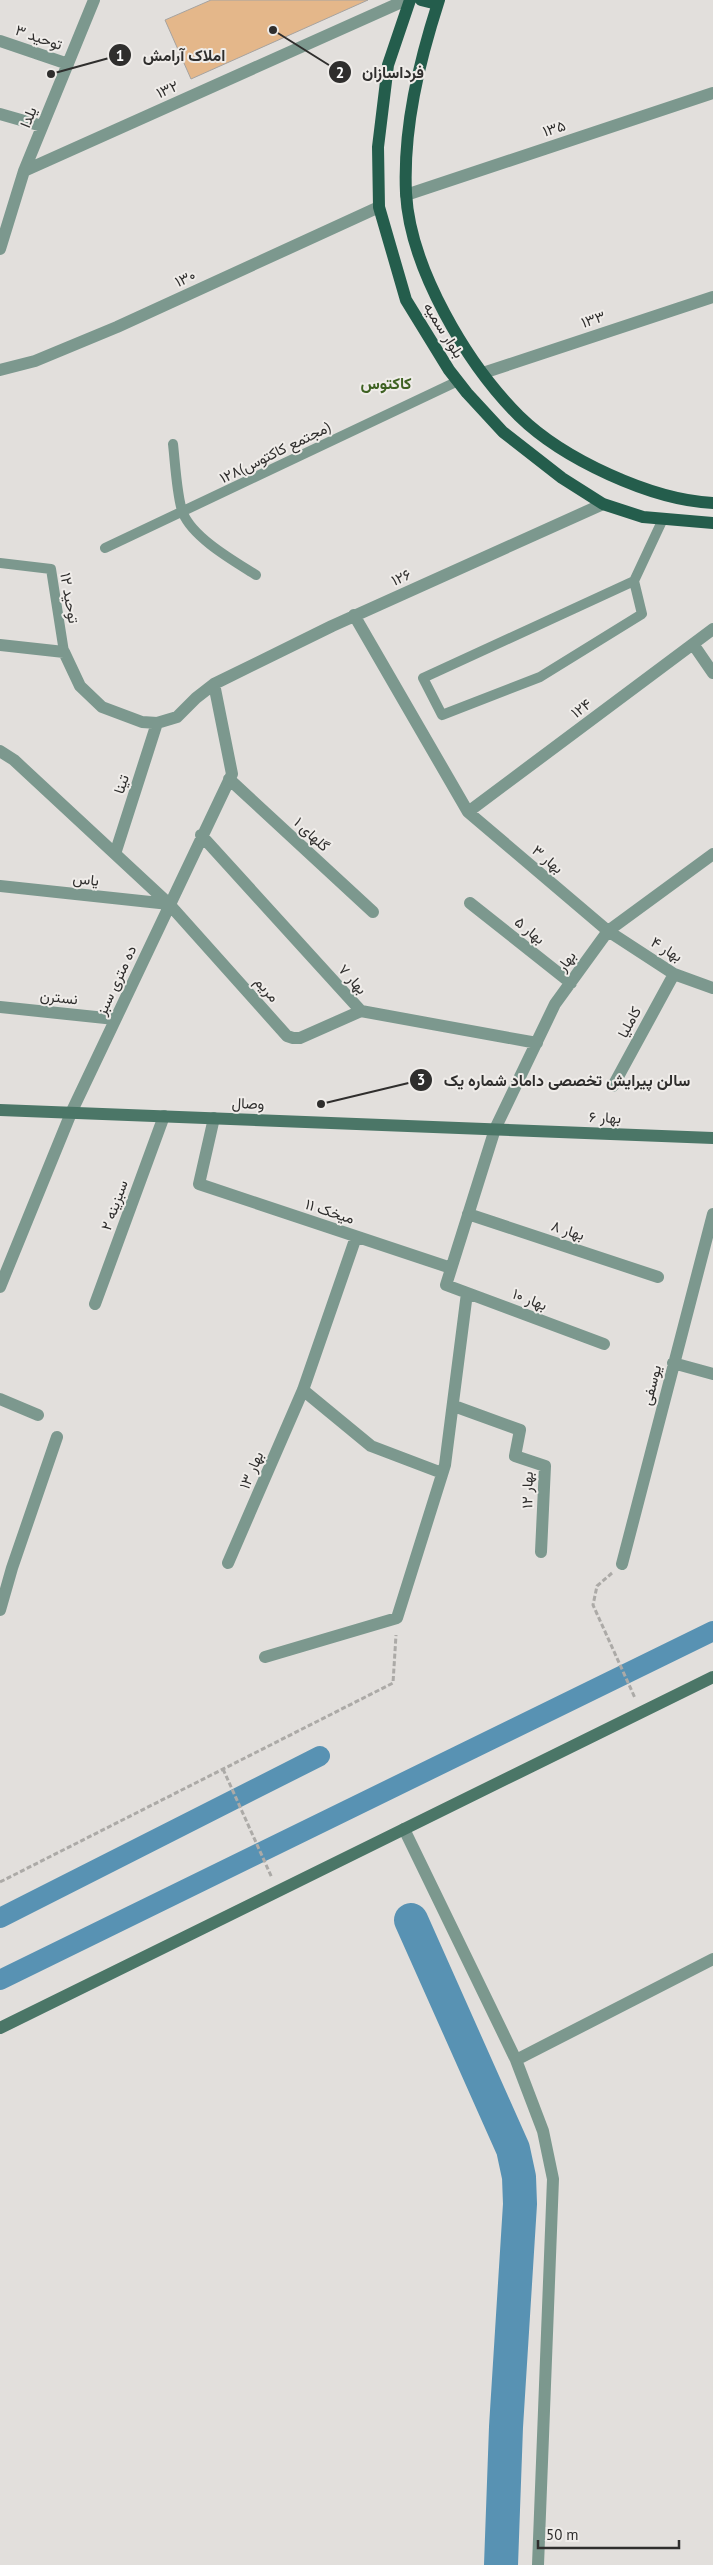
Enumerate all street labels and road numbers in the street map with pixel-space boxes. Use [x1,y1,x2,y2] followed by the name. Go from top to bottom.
[13,20,65,54] street label: توحید ۳
[153,76,181,102] street label: ۱۳۲
[15,104,41,130] street label: یلدا
[540,115,568,141] street label: ۱۳۵
[172,265,198,291] street label: ۱۳۰
[419,299,469,361] street label: بلوار سمیه
[579,306,608,332] street label: ۱۳۳
[216,417,335,489] street label: ۱۲۸(مجتمع کاکتوس)
[388,564,414,590] street label: ۱۲۶
[56,571,84,625] street label: توحید ۱۲
[567,694,595,722] street label: ۱۲۴
[109,772,133,796] street label: تینا
[290,813,334,856] street label: گلهای ۱
[529,841,567,877] street label: بهار ۳
[72,868,100,891] street label: یاس
[511,912,549,948] street label: بهار ۵
[648,932,686,966] street label: بهار ۴
[91,942,141,1019] street label: ده متری سبز
[552,947,580,976] street label: بهار
[335,960,371,998] street label: بهار ۷
[250,972,283,1006] street label: مریم
[39,986,79,1008] street label: نسترن
[613,1003,645,1041] street label: کاملیا
[231,1093,265,1113] street label: وصال
[589,1107,621,1127] street label: بهار ۶
[96,1177,132,1233] street label: سبزینه ۲
[303,1194,357,1228] street label: میخک ۱۱
[549,1216,587,1244] street label: بهار ۸
[510,1284,550,1314] street label: بهار ۱۰
[637,1363,666,1408] street label: یوسفی
[235,1448,267,1492] street label: بهار ۱۳
[517,1471,537,1509] street label: بهار ۱۲

